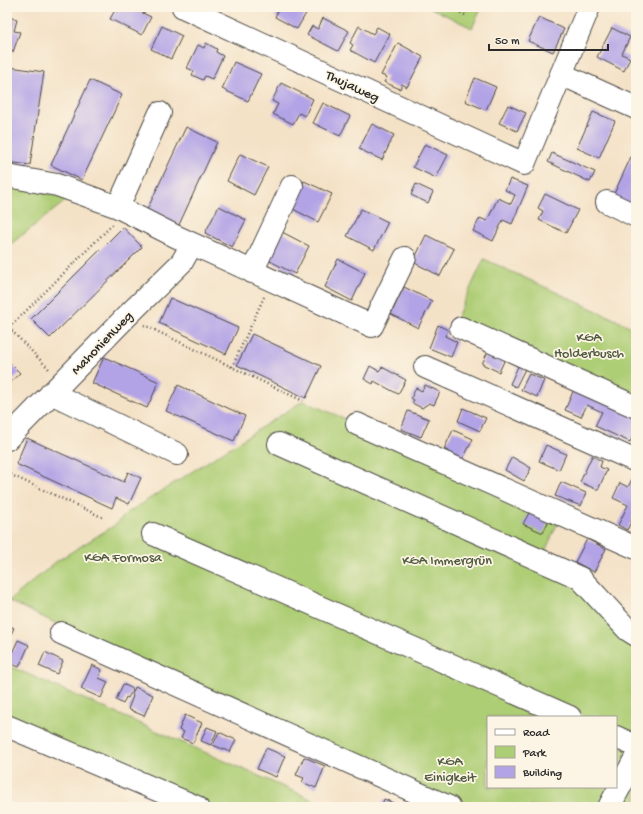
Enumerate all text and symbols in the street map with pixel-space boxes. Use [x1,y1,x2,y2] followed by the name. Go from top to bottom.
[489,26,608,52] scale bar
[495,35,520,49] text: 50 m
[321,67,382,107] street label: Thujaweg
[68,308,137,379] street label: Mahonienweg
[554,330,625,363] park label: KGA Holderbusch
[84,550,163,567] park label: KGA Formosa
[402,553,492,570] park label: KGA Immergrün
[487,716,617,788] legend
[523,727,550,741] text: Road
[522,747,548,761] text: Park
[424,754,477,787] park label: KGA Einigkeit
[522,767,562,781] text: Building

